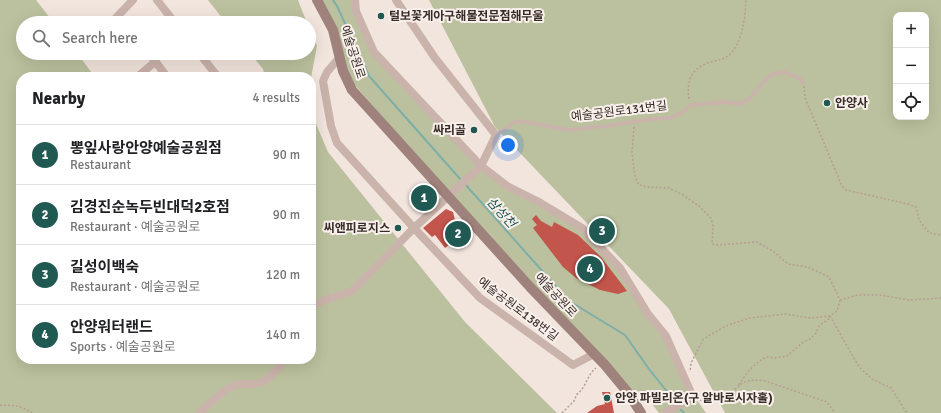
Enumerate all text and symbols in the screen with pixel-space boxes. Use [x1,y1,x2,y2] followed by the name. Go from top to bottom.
[389,9,544,24] place label: 털보꽃게아구해물전문점해무울
[376,11,386,21] marker: 털보꽃게아구해물전문점해무울
[893,12,929,120] map controls
[893,12,929,48] button: +
[16,16,316,60] search box
[337,24,368,81] street label: 예술공원로
[30,27,52,49] icon: search
[62,29,138,47] text: Search here
[893,48,929,84] button: −
[893,84,929,120] button: locate
[32,88,85,109] text: Nearby
[252,90,300,106] text: 4 results
[835,96,868,111] place label: 안양사
[570,98,668,125] street label: 예술공원로131번길
[822,98,832,108] marker: 안양사
[433,123,466,138] place label: 싸리골
[469,125,479,135] marker: 싸리골
[498,135,518,155] your location
[70,139,222,157] text: 뽕잎사랑안양예술공원점
[41,147,49,163] text: 1
[273,147,300,163] text: 90 m
[70,157,131,173] text: Restaurant
[411,183,437,213] pin: 1
[483,194,520,232] water label: 삼성천
[70,198,230,216] text: 김경진순녹두빈대덕2호점
[41,207,49,223] text: 2
[273,207,300,223] text: 90 m
[589,216,615,246] pin: 3
[70,219,200,235] text: Restaurant · 예술공원로
[445,219,471,249] pin: 2
[324,221,390,236] place label: 씨앤피로지스
[393,223,403,233] marker: 씨앤피로지스
[577,254,603,284] pin: 4
[70,258,139,276] text: 길성이백숙
[41,267,49,283] text: 3
[266,267,300,283] text: 120 m
[531,270,580,321] street label: 예술공원로
[475,274,561,344] street label: 예술공원로138번길
[70,279,200,295] text: Restaurant · 예술공원로
[70,318,153,336] text: 안양워터랜드
[41,327,49,343] text: 4
[266,327,300,343] text: 140 m
[70,339,176,355] text: Sports · 예술공원로
[615,391,773,406] place label: 안양 파빌리온(구 알바로시자홀)
[602,393,612,403] marker: 안양 파빌리온(구 알바로시자홀)

